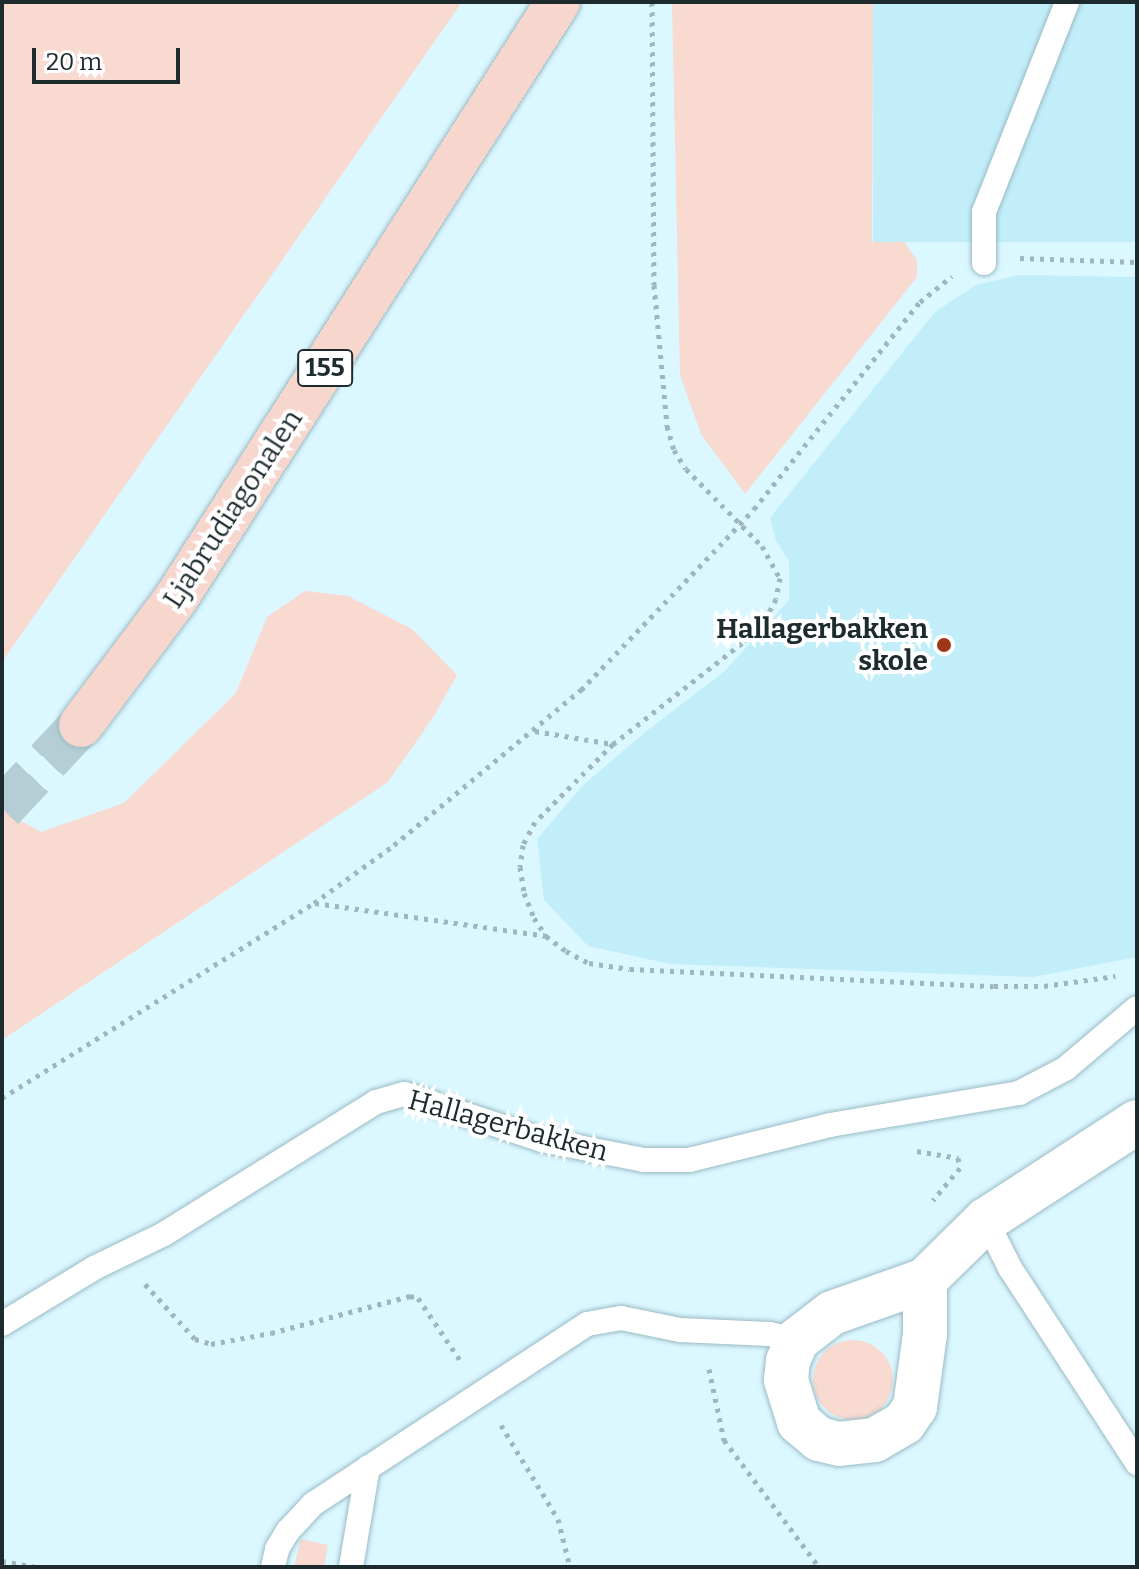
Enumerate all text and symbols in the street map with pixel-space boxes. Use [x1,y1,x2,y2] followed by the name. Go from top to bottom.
[36,32,184,82] scale bar
[46,48,102,76] text: 20 m
[297,346,353,390] road number: 155
[156,404,310,614] street label: Ljabrudiagonalen
[716,612,928,678] place label: Hallagerbakken skole
[935,636,953,654] marker: Hallagerbakken skole
[404,1083,612,1169] street label: Hallagerbakken

